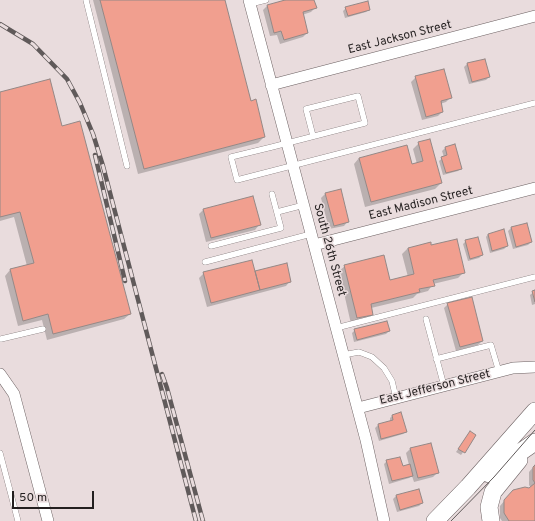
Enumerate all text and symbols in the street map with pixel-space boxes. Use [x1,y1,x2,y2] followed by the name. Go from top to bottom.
[347,18,453,58] street label: East Jackson Street
[368,184,474,224] street label: East Madison Street
[310,202,348,298] street label: South 26th Street
[378,367,492,409] street label: East Jefferson Street
[14,483,96,509] scale bar
[19,490,47,506] text: 50 m

